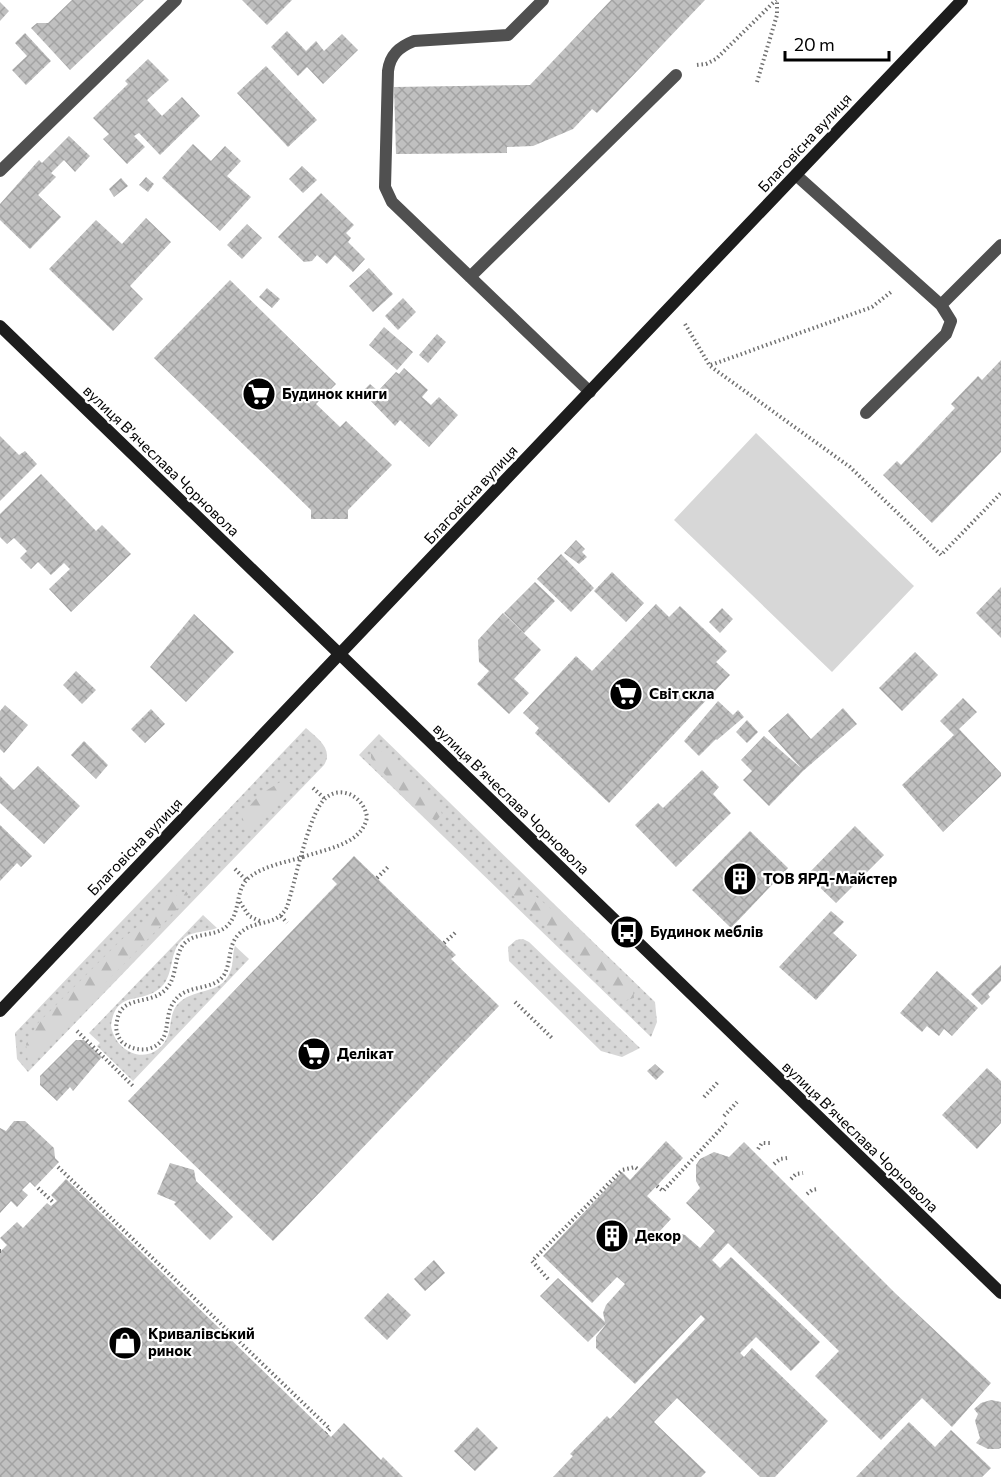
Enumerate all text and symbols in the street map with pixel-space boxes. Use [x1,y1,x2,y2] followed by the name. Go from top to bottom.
[785,24,888,62] scale bar
[794,33,835,55] text: 20 m
[754,89,855,196] street label: Благовісна вулиця
[241,376,277,412] supermarket icon: Будинок книги
[80,381,243,540] street label: вулиця Вʼячеслава Чорновола
[282,384,387,402] place label: Будинок книги
[420,441,521,548] street label: Благовісна вулиця
[608,676,644,712] supermarket icon: Світ скла
[649,684,714,702] place label: Світ скла
[430,719,593,878] street label: вулиця Вʼячеслава Чорновола
[83,794,185,899] street label: Благовісна вулиця
[722,861,758,897] building icon: ТОВ ЯРД-Майстер
[763,869,897,887] place label: ТОВ ЯРД-Майстер
[609,914,645,950] bus stop icon: Будинок меблів
[650,922,763,940] place label: Будинок меблів
[296,1036,332,1072] supermarket icon: Делікат
[337,1044,394,1062] place label: Делікат
[779,1057,942,1216] street label: вулиця Вʼячеслава Чорновола
[594,1218,630,1254] building icon: Декор
[635,1226,681,1244] place label: Декор
[148,1324,255,1359] place label: Кривалівський ринок
[107,1325,143,1361] shop icon: Кривалівський ринок

